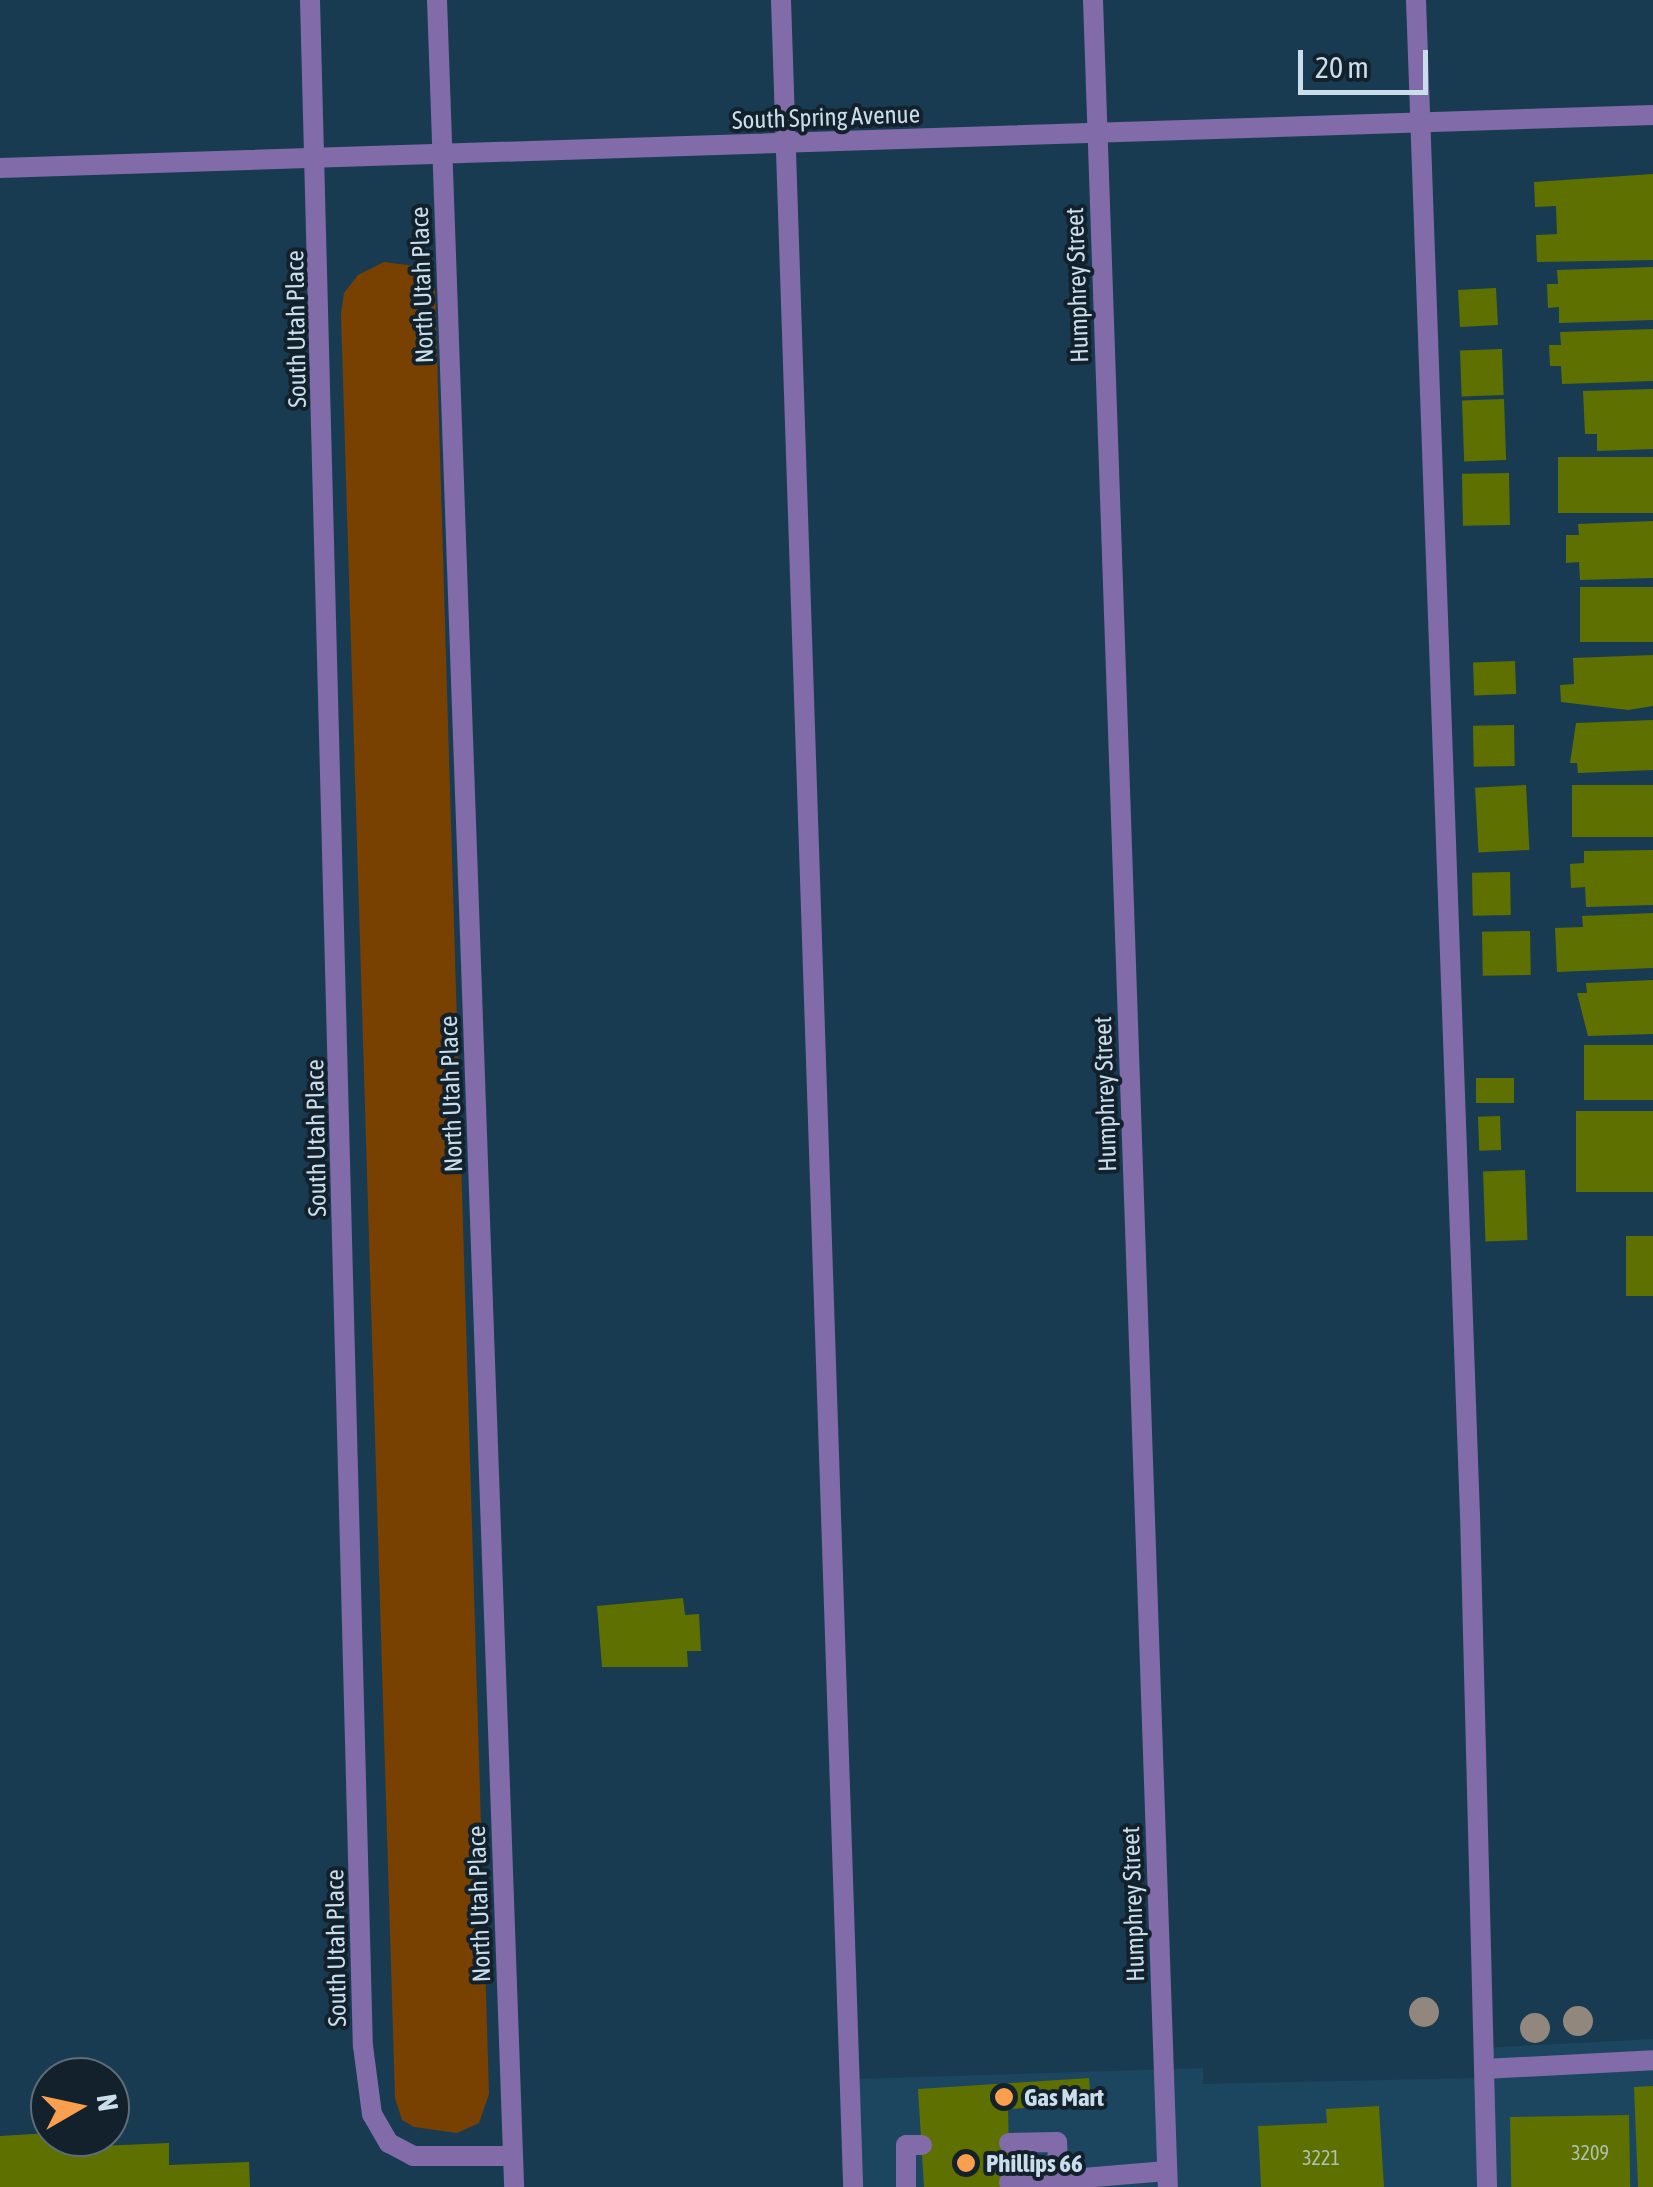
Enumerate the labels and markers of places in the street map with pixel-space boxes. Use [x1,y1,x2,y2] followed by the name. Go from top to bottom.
[1024,2082,1104,2112] place label: Gas Mart
[993,2086,1015,2108] marker: Gas Mart
[986,2148,1083,2178] place label: Phillips 66
[955,2152,977,2174] marker: Phillips 66

